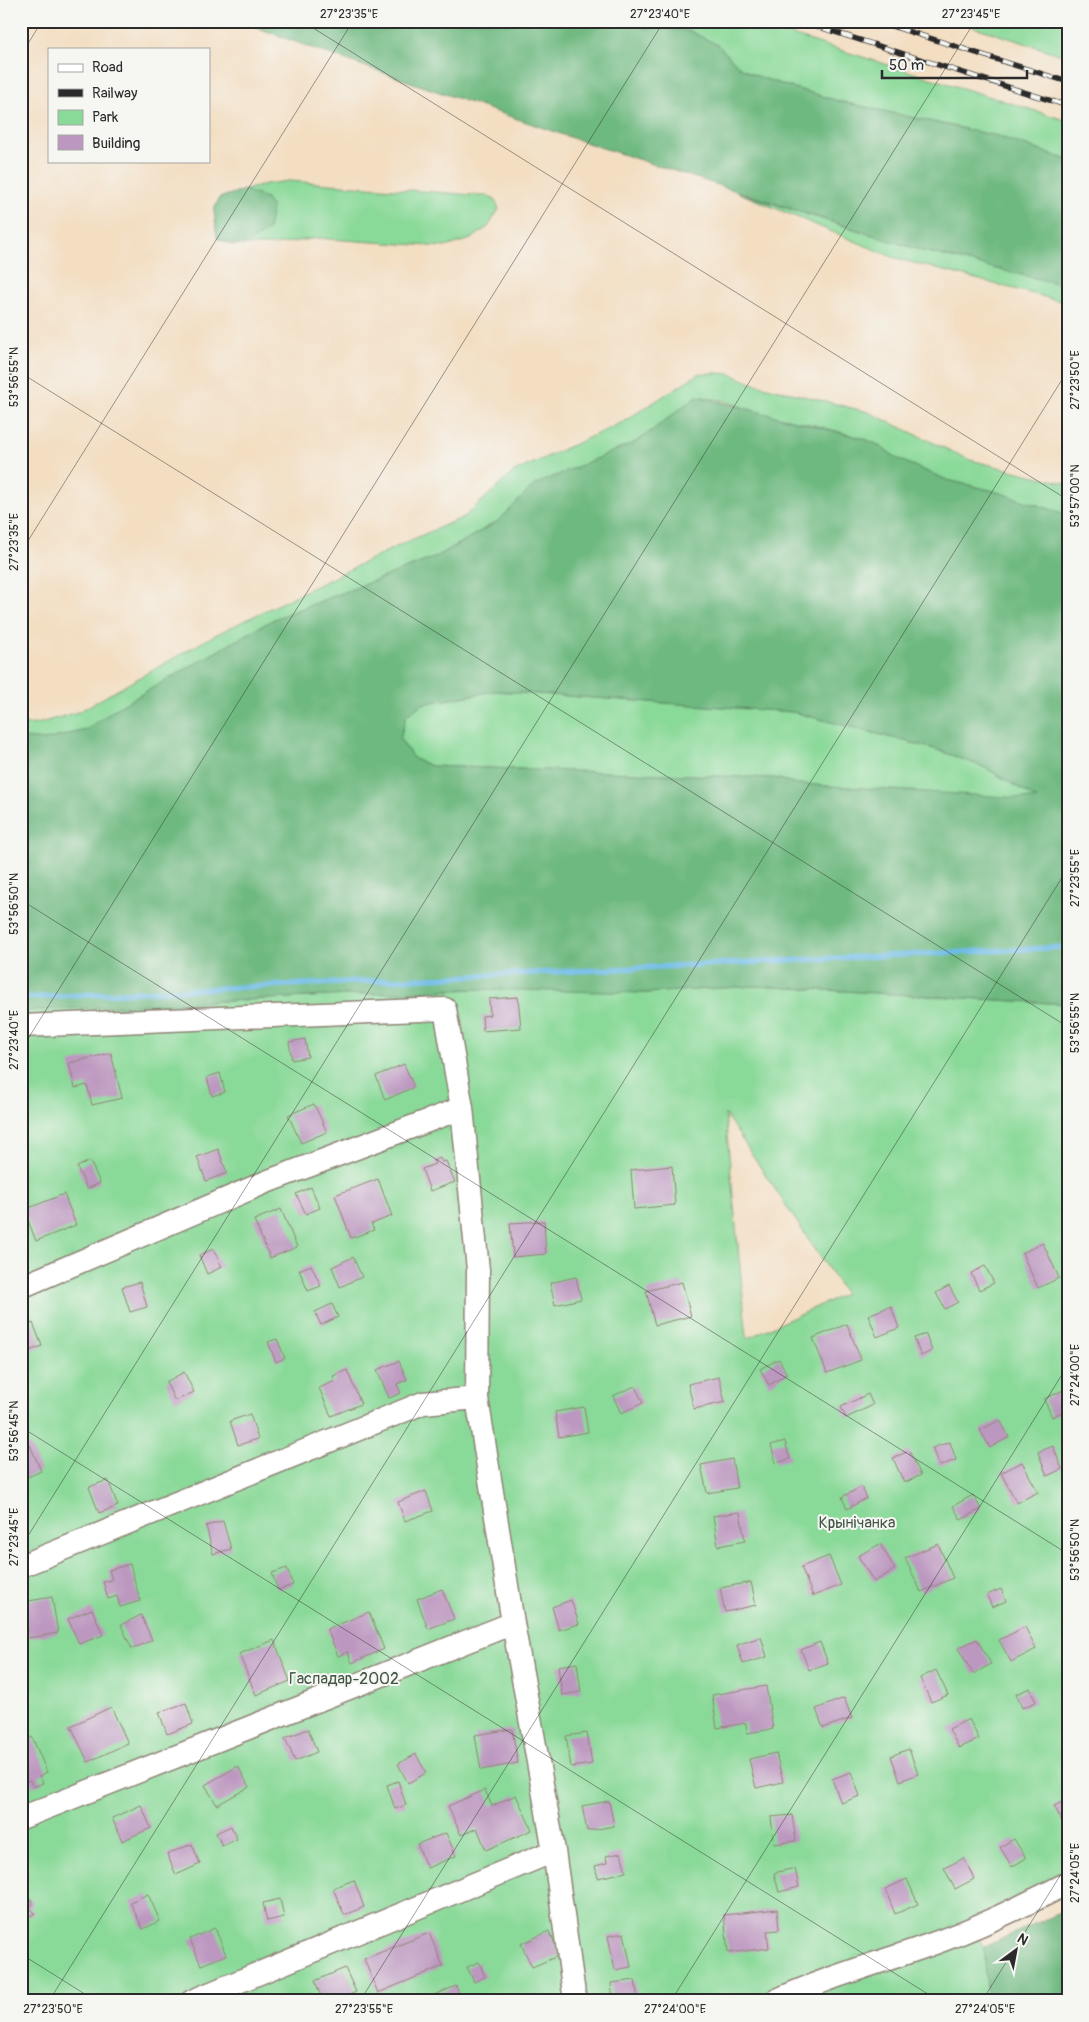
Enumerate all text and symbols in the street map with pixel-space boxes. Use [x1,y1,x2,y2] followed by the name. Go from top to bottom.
[320,7,378,22] text: 27°23'35"E
[630,7,690,22] text: 27°23'40"E
[942,7,1000,22] text: 27°23'45"E
[48,48,210,162] legend
[882,48,1026,80] scale bar
[889,56,924,75] text: 50 m
[92,58,123,77] text: Road
[92,84,138,103] text: Railway
[92,108,119,127] text: Park
[92,134,140,153] text: Building
[7,347,22,407] text: 53°56'55"N
[1068,350,1083,410] text: 27°23'50"E
[1068,464,1083,528] text: 53°57'00"N
[7,513,22,571] text: 27°23'35"E
[1068,849,1083,907] text: 27°23'55"E
[7,873,22,935] text: 53°56'50"N
[1068,993,1083,1053] text: 53°56'55"N
[7,1010,22,1070] text: 27°23'40"E
[1068,1344,1083,1406] text: 27°24'00"E
[7,1401,22,1461] text: 53°56'45"N
[7,1508,22,1566] text: 27°23'45"E
[818,1513,896,1533] park label: Крынічанка
[1068,1519,1083,1581] text: 53°56'50"N
[289,1669,399,1689] park label: Гаспадар-2002
[1068,1843,1083,1903] text: 27°24'05"E
[992,1924,1042,1974] north arrow
[1014,1930,1031,1949] text: N
[23,2002,83,2017] text: 27°23'50"E
[335,2002,393,2017] text: 27°23'55"E
[644,2002,706,2017] text: 27°24'00"E
[955,2002,1015,2017] text: 27°24'05"E

